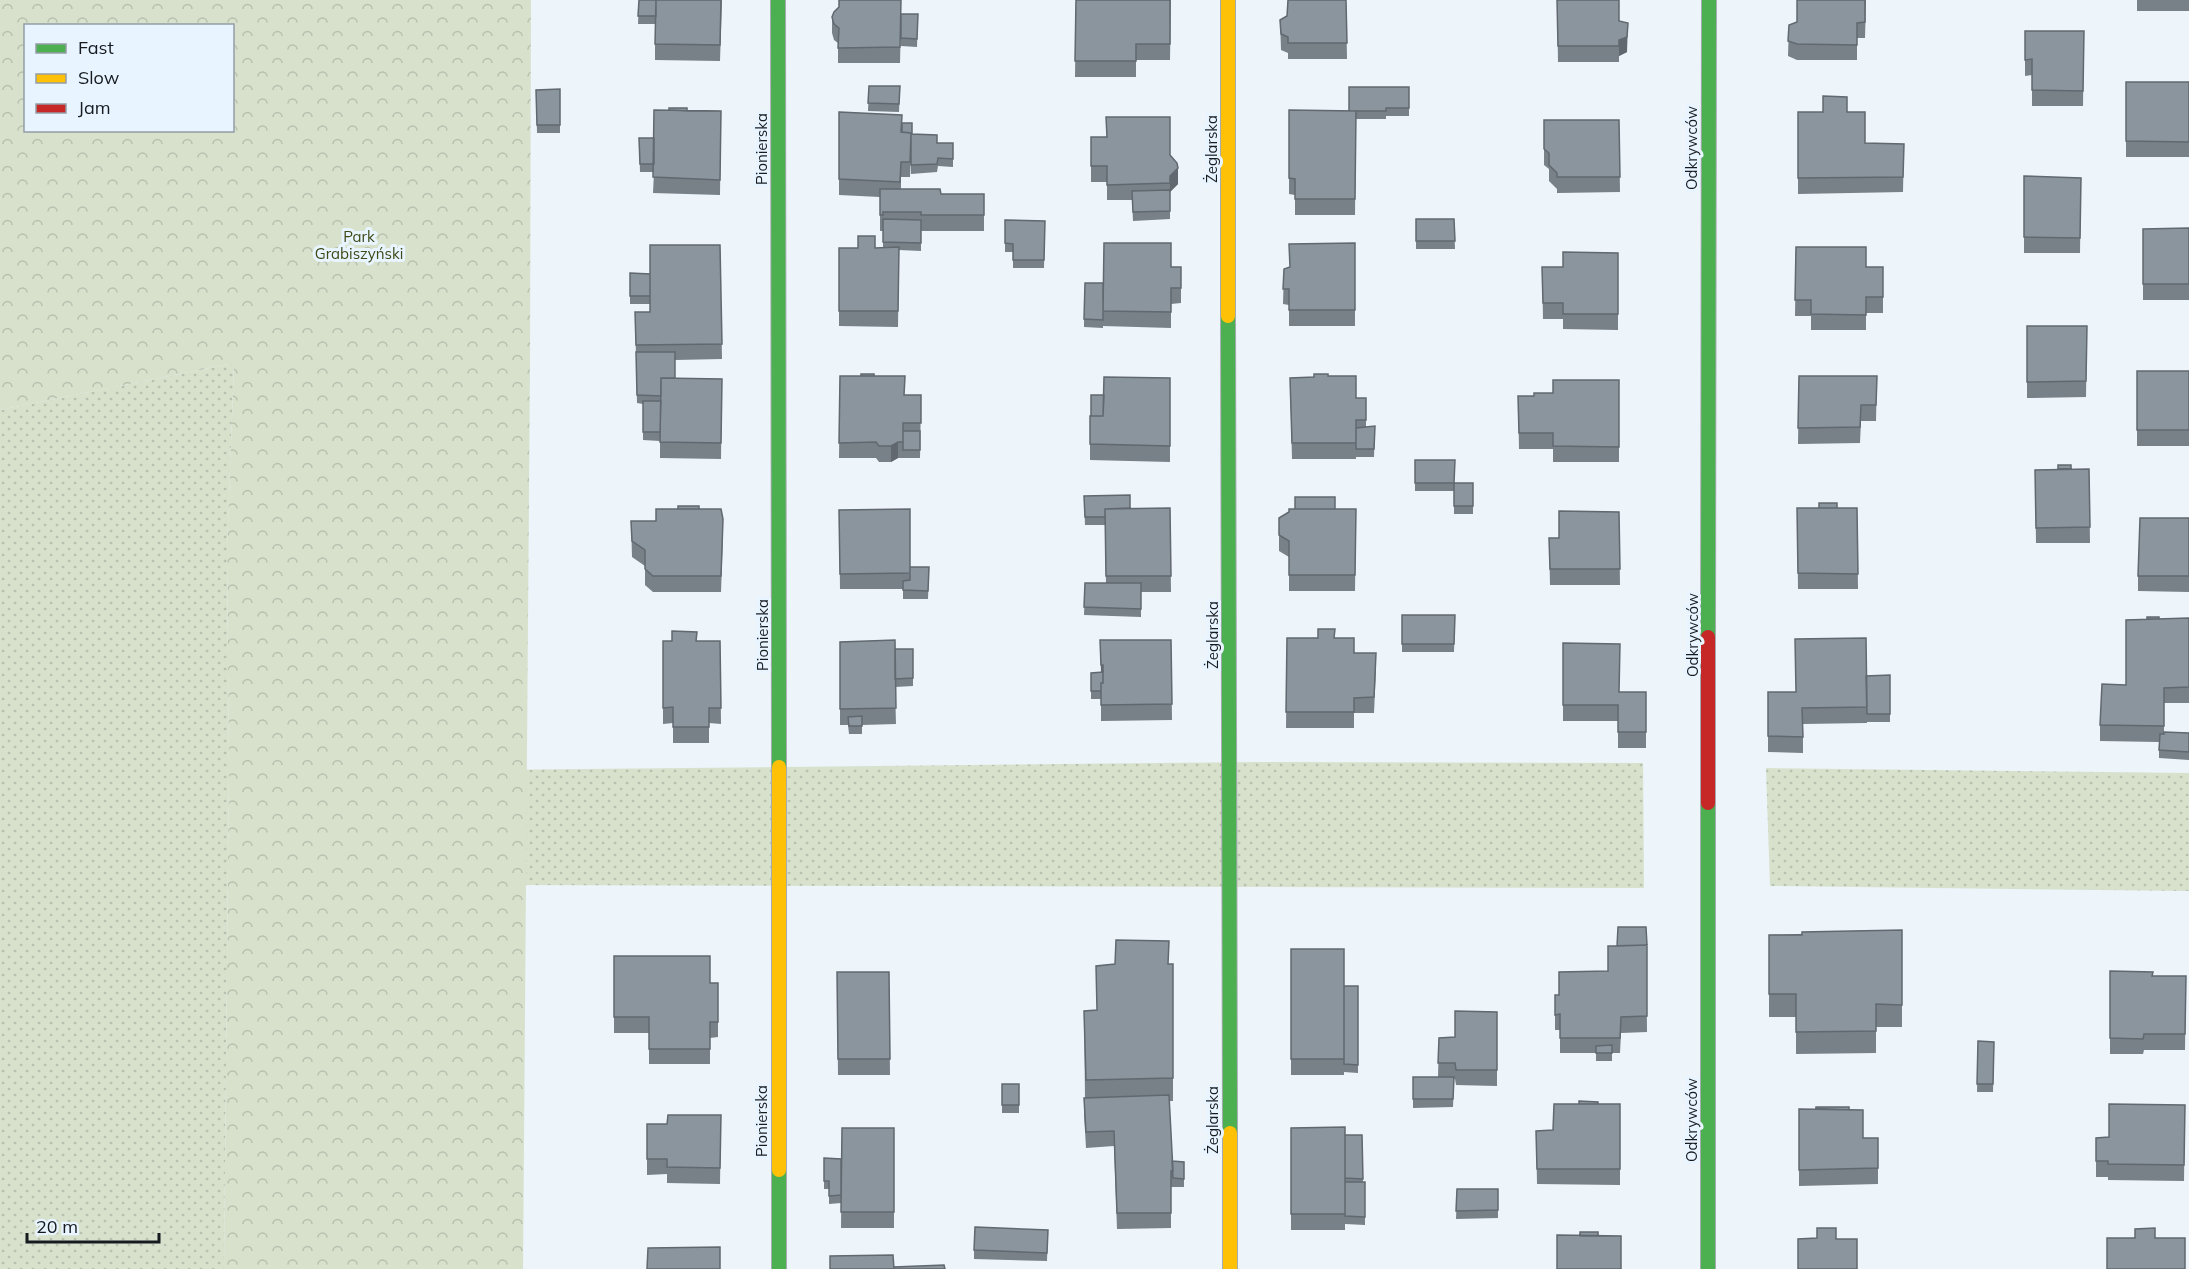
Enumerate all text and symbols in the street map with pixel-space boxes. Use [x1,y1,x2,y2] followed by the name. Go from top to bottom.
[24,24,234,132] legend
[78,36,114,59] text: Fast
[78,66,120,89] text: Slow
[78,96,111,119] text: Jam
[1682,106,1701,190] street label: Odkrywców
[752,113,771,185] street label: Pionierska
[1202,115,1221,183] street label: Żeglarska
[315,227,403,263] park label: Park Grabiszyński
[1683,593,1702,677] street label: Odkrywców
[753,599,772,671] street label: Pionierska
[1203,601,1222,669] street label: Żeglarska
[1682,1078,1701,1162] street label: Odkrywców
[752,1085,771,1157] street label: Pionierska
[1203,1086,1222,1154] street label: Żeglarska
[27,1206,159,1244] scale bar
[36,1215,78,1238] text: 20 m

